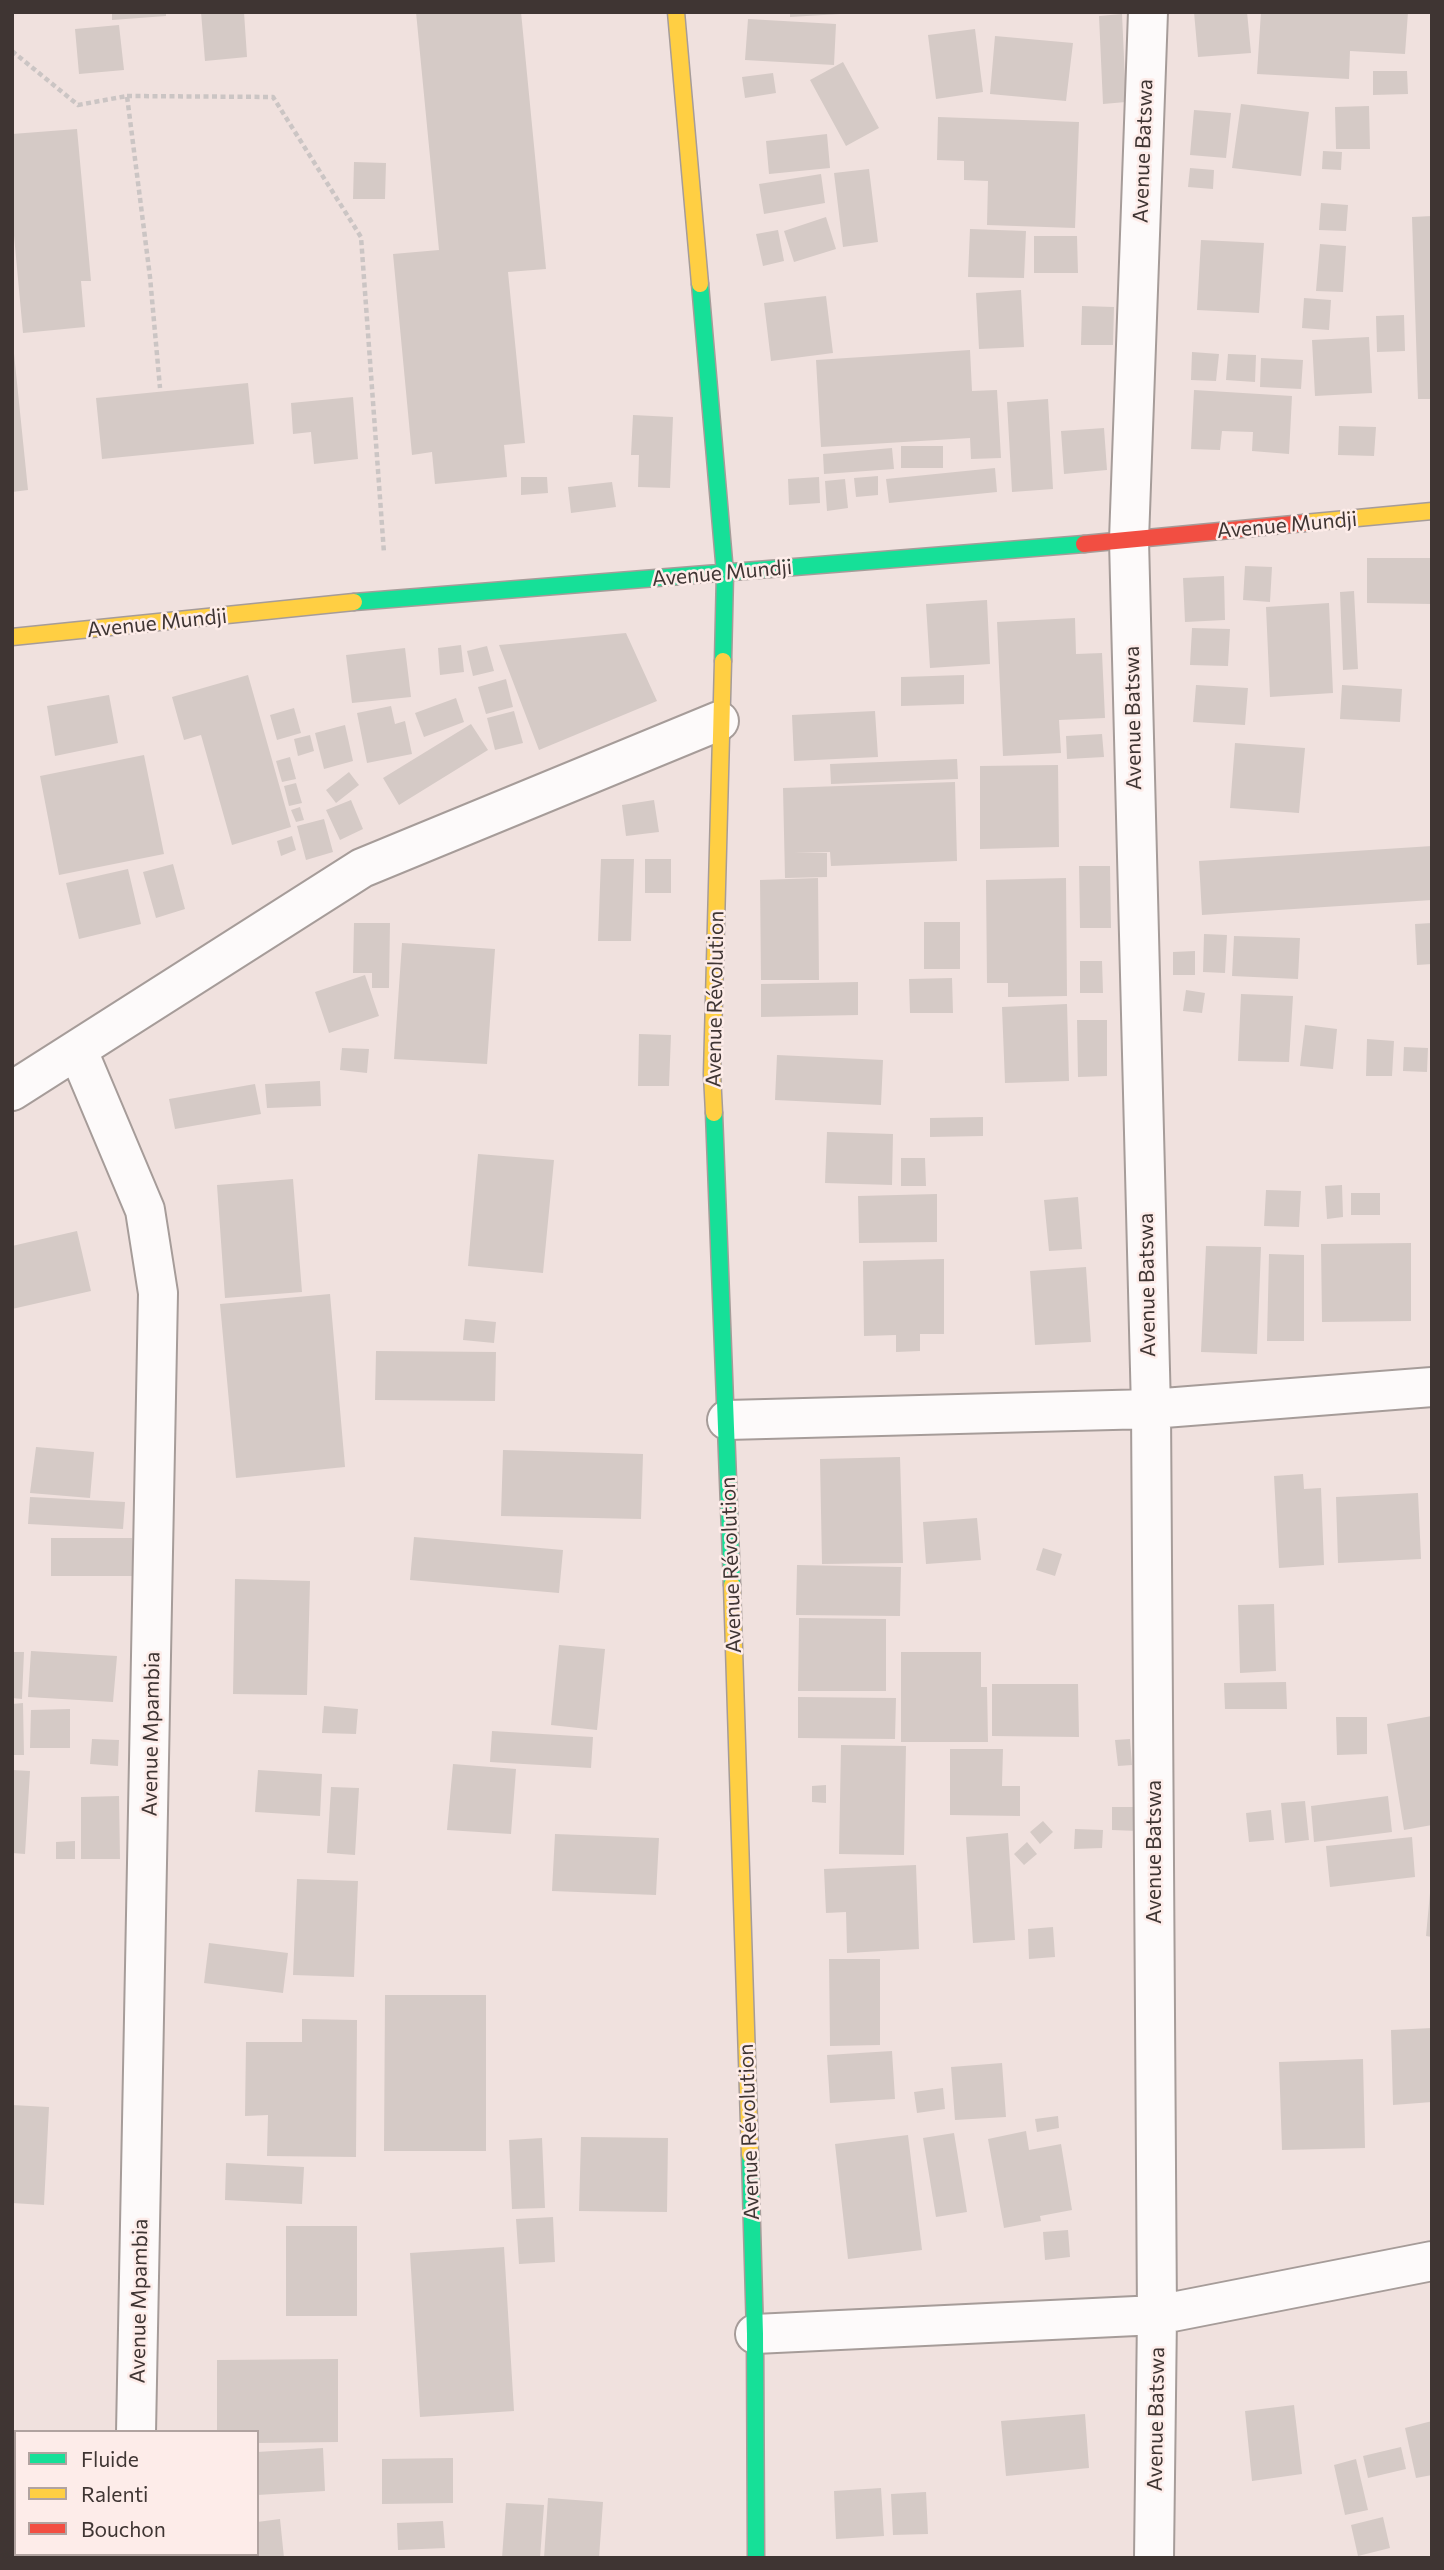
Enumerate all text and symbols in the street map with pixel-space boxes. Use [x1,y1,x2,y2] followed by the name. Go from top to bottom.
[1128,79,1158,223] street label: Avenue Batswa
[1216,506,1358,544] street label: Avenue Mundji
[651,554,793,592] street label: Avenue Mundji
[86,603,228,643] street label: Avenue Mundji
[1119,646,1147,790] street label: Avenue Batswa
[701,910,729,1088] street label: Avenue Révolution
[1133,1213,1161,1357] street label: Avenue Batswa
[715,1476,747,1654] street label: Avenue Révolution
[137,1651,165,1817] street label: Avenue Mpambia
[1141,1780,1167,1924] street label: Avenue Batswa
[733,2043,765,2221] street label: Avenue Révolution
[125,2218,153,2384] street label: Avenue Mpambia
[1142,2347,1170,2491] street label: Avenue Batswa
[14,2430,259,2556] legend
[81,2446,139,2471] text: Fluide
[81,2481,148,2506] text: Ralenti
[81,2516,166,2541] text: Bouchon

